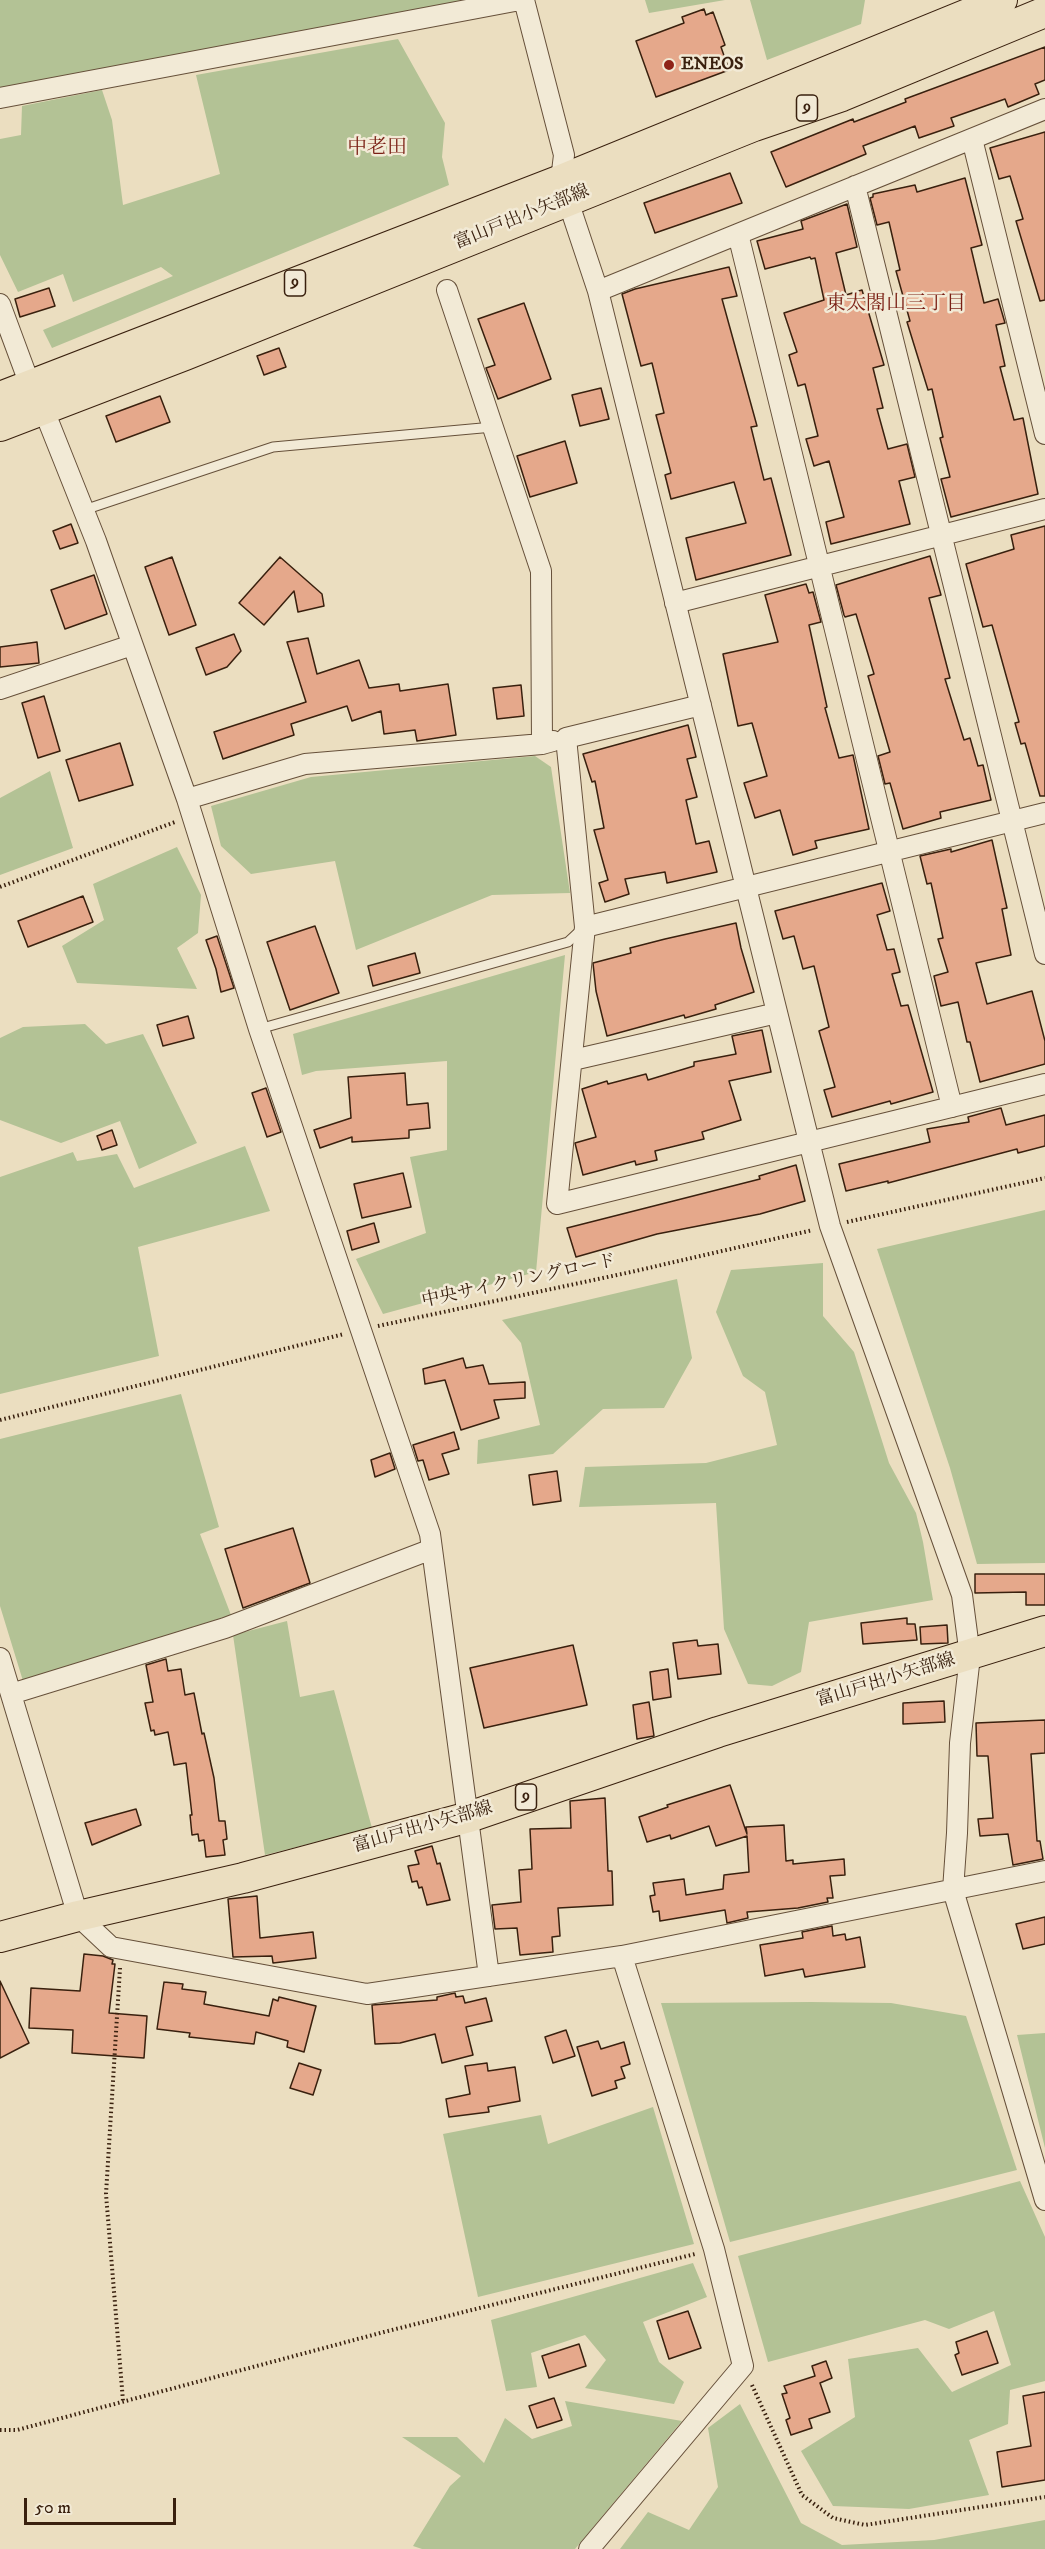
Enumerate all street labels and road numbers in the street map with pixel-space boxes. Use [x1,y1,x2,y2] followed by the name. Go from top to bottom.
[796,95,818,121] road number: 9
[451,181,593,255] street label: 富山戸出小矢部線
[284,270,306,296] road number: 9
[420,1251,618,1313] street label: 中央サイクリングロード
[814,1650,958,1712] street label: 富山戸出小矢部線
[516,1784,536,1810] road number: 9
[351,1798,495,1858] street label: 富山戸出小矢部線

